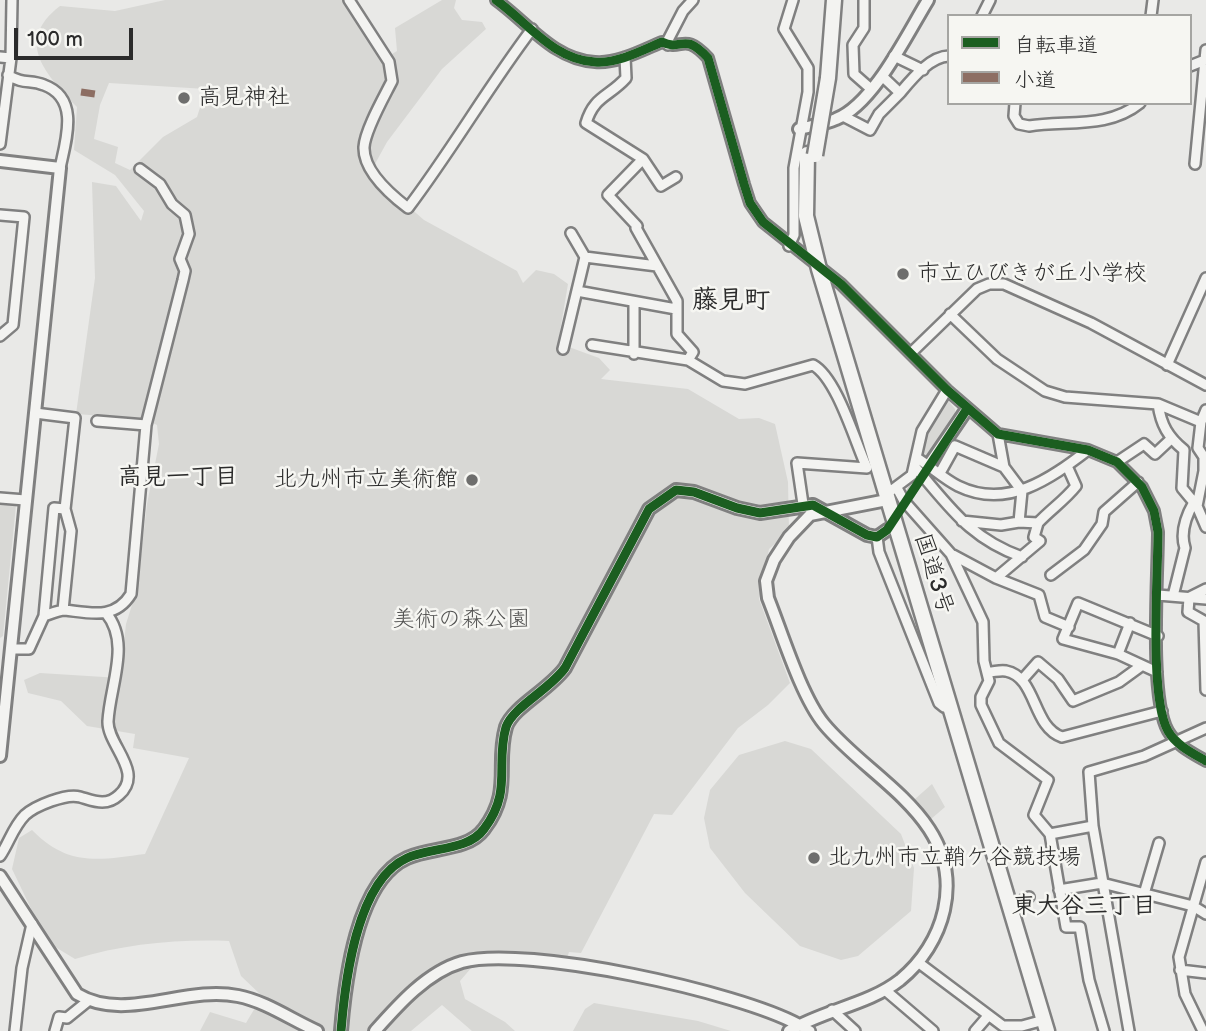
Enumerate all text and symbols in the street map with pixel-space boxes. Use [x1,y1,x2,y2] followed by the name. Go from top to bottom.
[18,14,136,58] scale bar
[947,14,1192,105] legend
[27,27,83,52] text: 100 m
[1014,33,1098,58] text: 自転車道
[1014,68,1056,93] text: 小道
[198,84,290,112] place label: 高見神社
[176,90,192,106] marker: 高見神社
[917,260,1147,288] place label: 市立ひびきが丘小学校
[895,266,911,282] marker: 市立ひびきが丘小学校
[692,285,770,317] district label: 藤見町
[118,464,238,492] district label: 高見一丁目
[274,466,458,494] place label: 北九州市立美術館
[464,472,480,488] marker: 北九州市立美術館
[908,530,958,618] street label: 国道3号
[392,606,530,634] park label: 美術の森公園
[828,844,1081,872] place label: 北九州市立鞘ケ谷競技場
[806,850,822,866] marker: 北九州市立鞘ケ谷競技場
[1012,893,1156,921] district label: 東大谷三丁目

